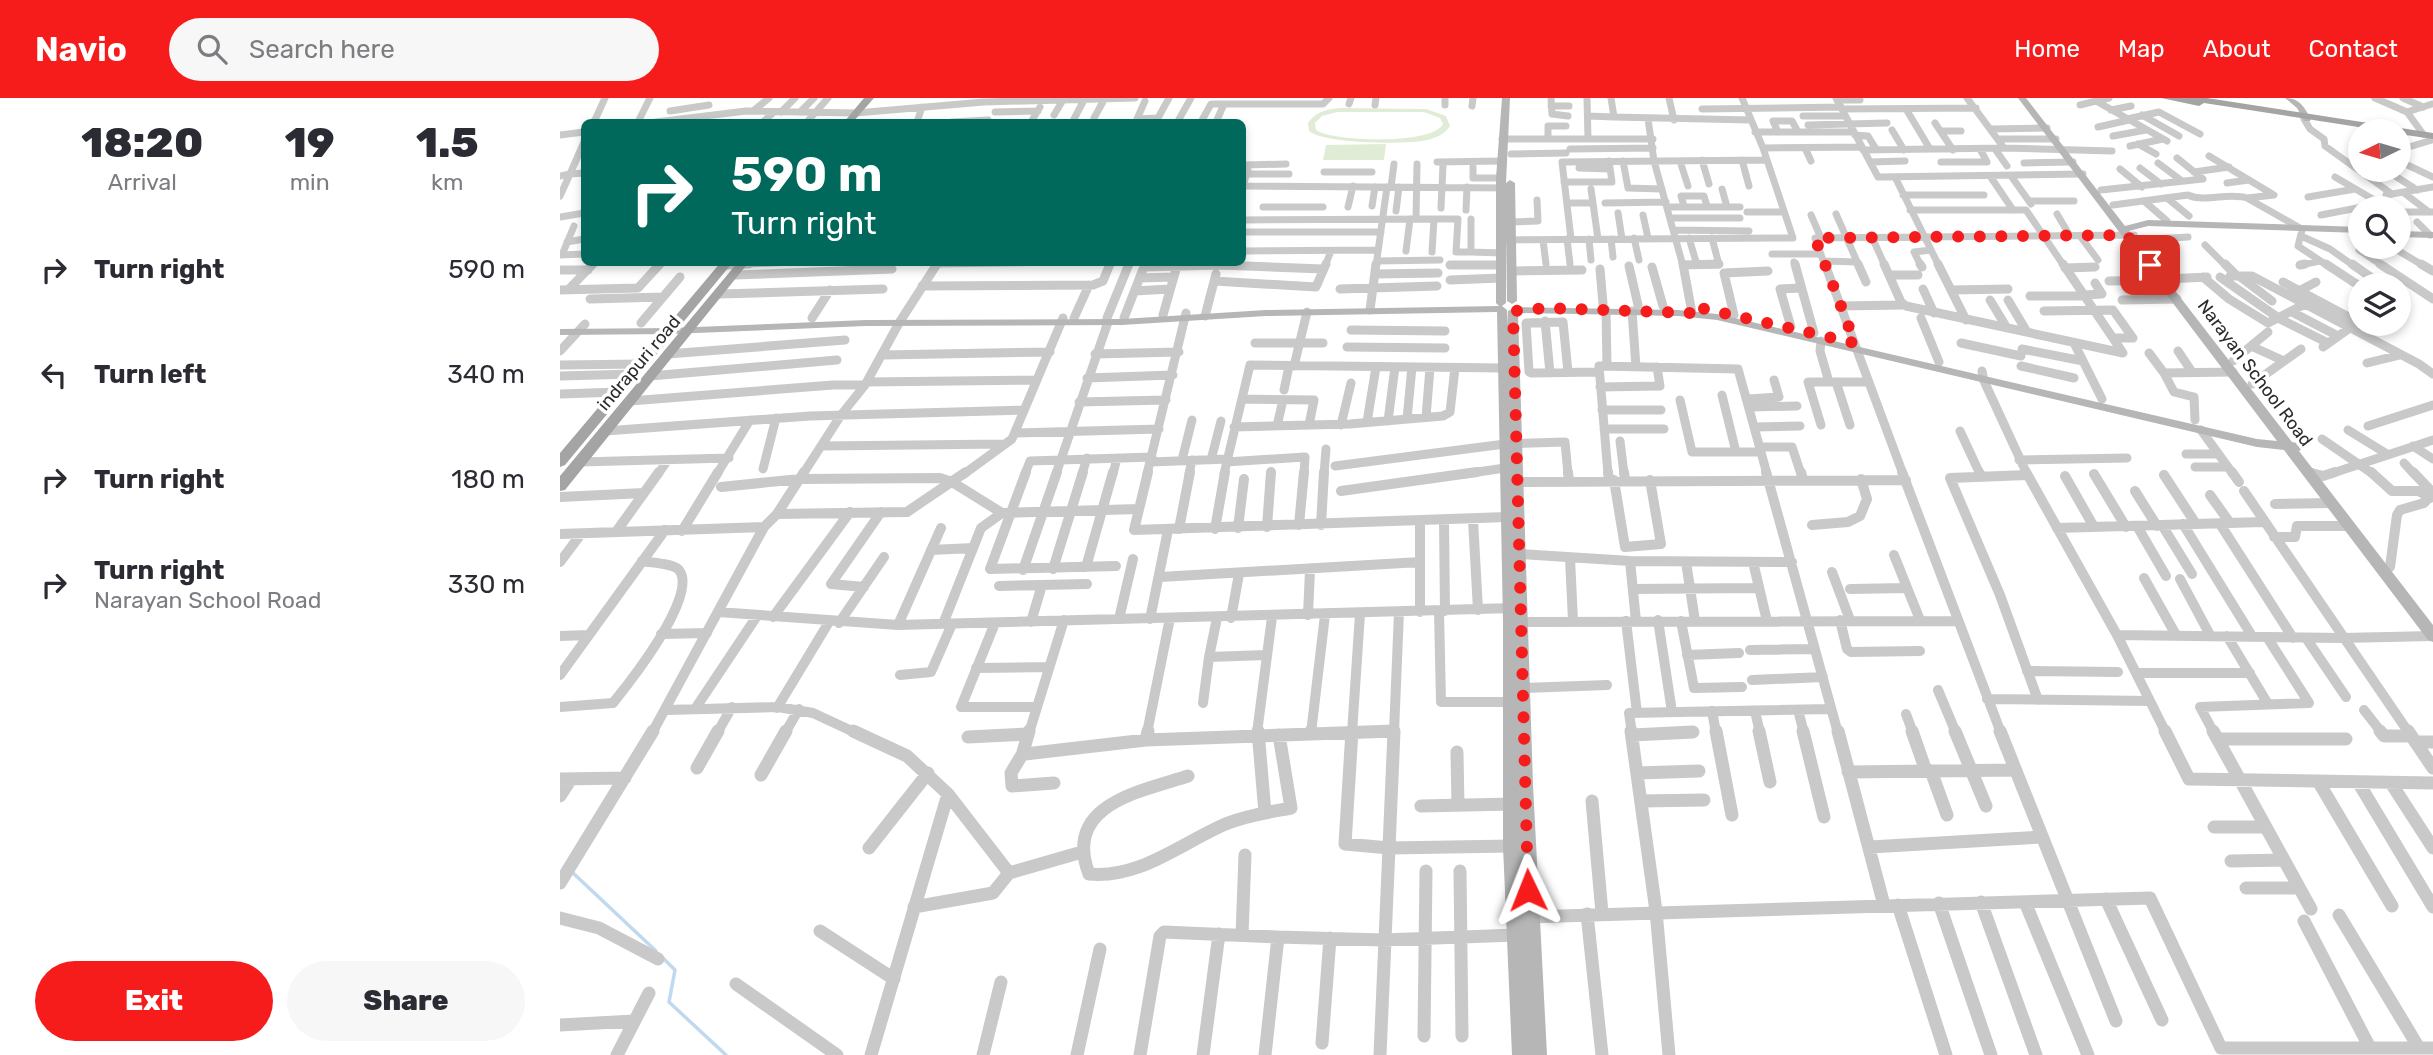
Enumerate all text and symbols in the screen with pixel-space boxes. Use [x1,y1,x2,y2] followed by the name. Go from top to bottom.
[169,18,659,81] search box
[35,30,127,69] text: Navio
[193,30,231,68] icon: search
[249,34,395,65] text: Search here
[2014,35,2080,63] text: Home
[2118,35,2165,63] text: Map
[2203,35,2271,63] text: About
[2309,35,2398,63] text: Contact
[81,118,203,168] text: 18:20
[285,118,335,168] text: 19
[416,118,479,168] text: 1.5
[2348,119,2412,182] north arrow
[2348,119,2411,336] map controls
[731,145,883,203] text: 590 m
[616,147,707,238] icon: right
[108,168,177,196] text: Arrival
[290,168,330,196] text: min
[431,168,463,196] text: km
[2348,196,2411,259] button: search
[731,204,876,242] text: Turn right
[2120,235,2180,295] pin
[2131,246,2169,284] icon: arrive
[35,251,73,289] icon: right
[94,254,224,285] text: Turn right
[448,254,525,285] text: 590 m
[2348,273,2411,336] button: layers
[2193,295,2317,451] street label: Narayan School Road
[593,311,685,415] street label: indrapuri road
[35,356,73,394] icon: left
[94,359,206,390] text: Turn left
[447,359,525,390] text: 340 m
[35,461,73,499] icon: right
[94,464,224,495] text: Turn right
[451,464,525,495] text: 180 m
[94,555,224,586] text: Turn right
[35,566,73,604] icon: right
[448,569,525,600] text: 330 m
[94,586,321,614] text: Narayan School Road
[1491,853,1565,927] position arrow
[35,961,273,1041] button: Exit
[287,961,525,1041] button: Share

